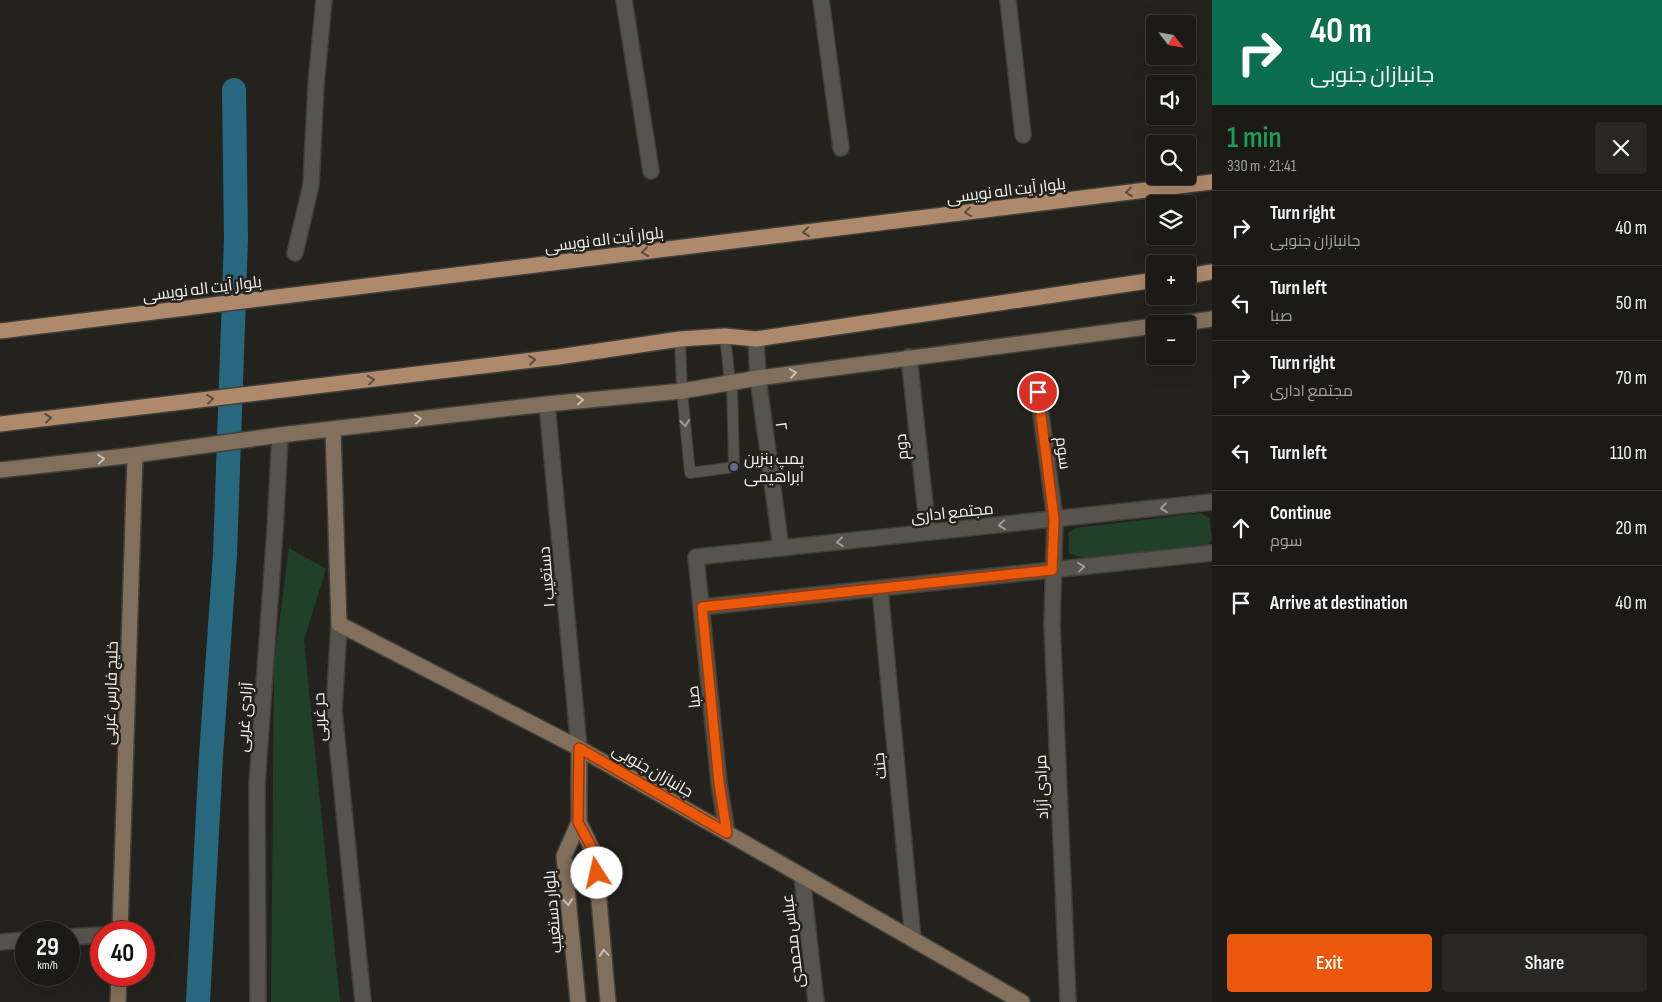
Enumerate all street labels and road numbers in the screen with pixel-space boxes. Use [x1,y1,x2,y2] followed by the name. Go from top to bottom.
[946,175,1067,208] street label: بلوار آیت اله نویسی
[544,224,665,257] street label: بلوار آیت اله نویسی
[142,273,263,306] street label: بلوار آیت اله نویسی
[771,421,791,432] street label: ۲
[892,433,914,461] street label: دوم
[1050,436,1074,471] street label: سوم
[910,500,995,528] street label: مجتمع اداری
[535,546,560,608] street label: دستغیب ۱
[100,641,124,746] street label: خلیج فارس غربی
[234,681,257,753] street label: آزادی غربی
[684,685,705,709] street label: صبا
[310,692,331,742] street label: حر غربی
[608,741,696,802] street label: جانبازان جنوبی
[870,752,891,780] street label: جنت
[1032,754,1053,820] street label: مرادی آزاد
[540,870,567,954] street label: بلوار دستغیب
[778,893,809,989] street label: عباس محمدی

